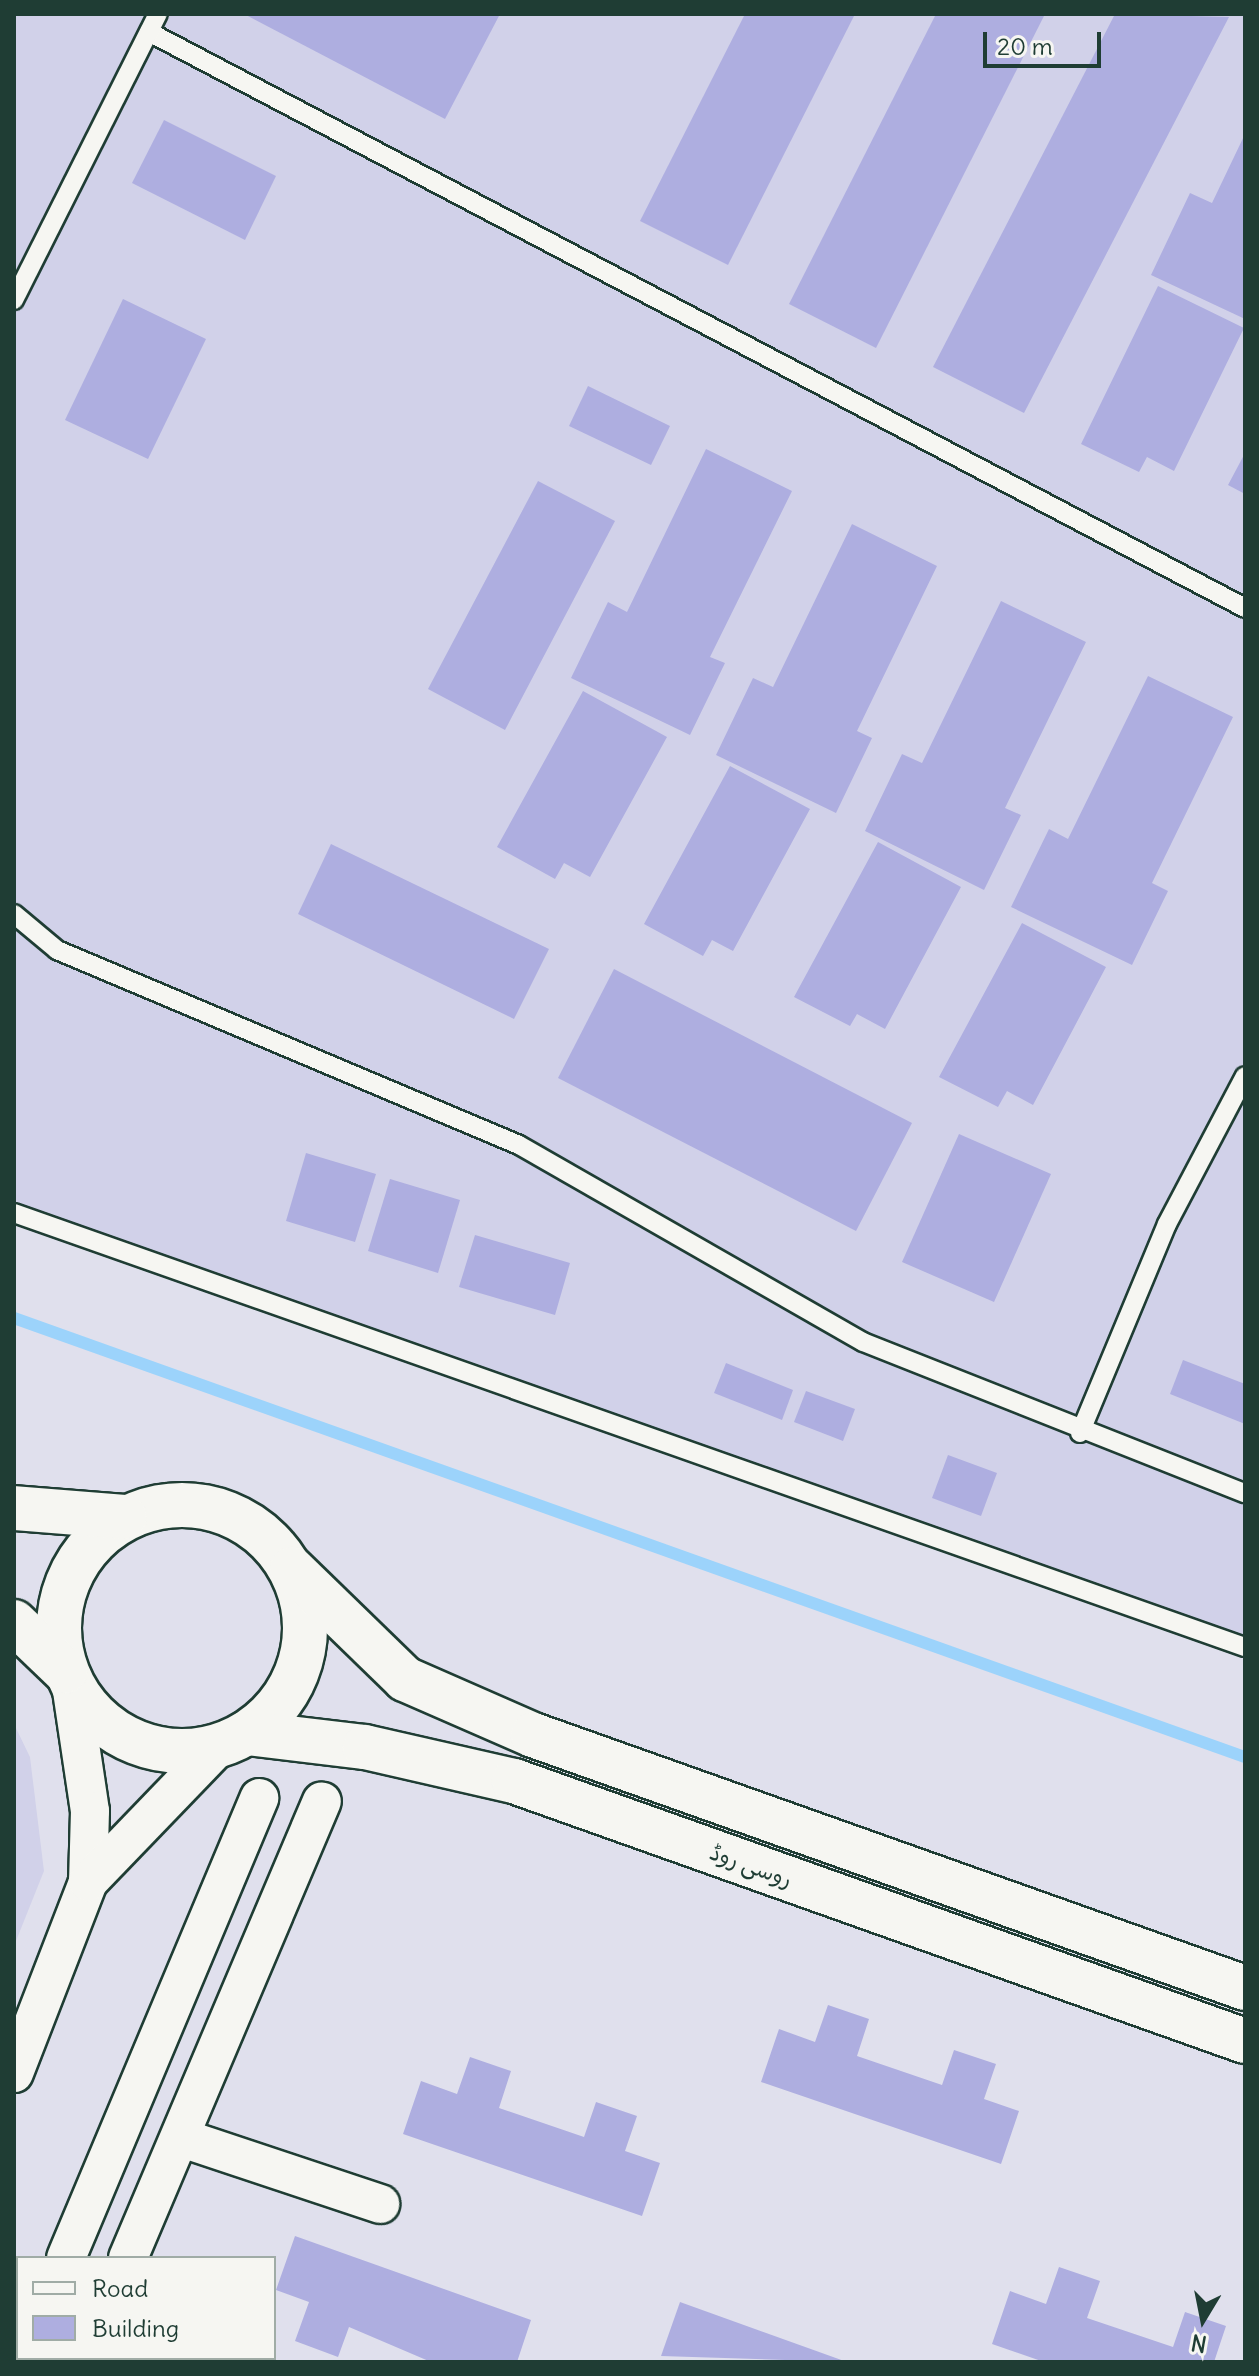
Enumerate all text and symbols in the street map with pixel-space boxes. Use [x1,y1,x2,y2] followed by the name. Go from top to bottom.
[987,16,1105,66] scale bar
[997,31,1053,61] text: 20 m
[706,1839,796,1893] street label: روسی روڈ
[16,2256,276,2360] legend
[92,2273,148,2303] text: Road
[1163,2280,1243,2360] north arrow
[92,2313,179,2343] text: Building
[1189,2329,1209,2359] text: N

